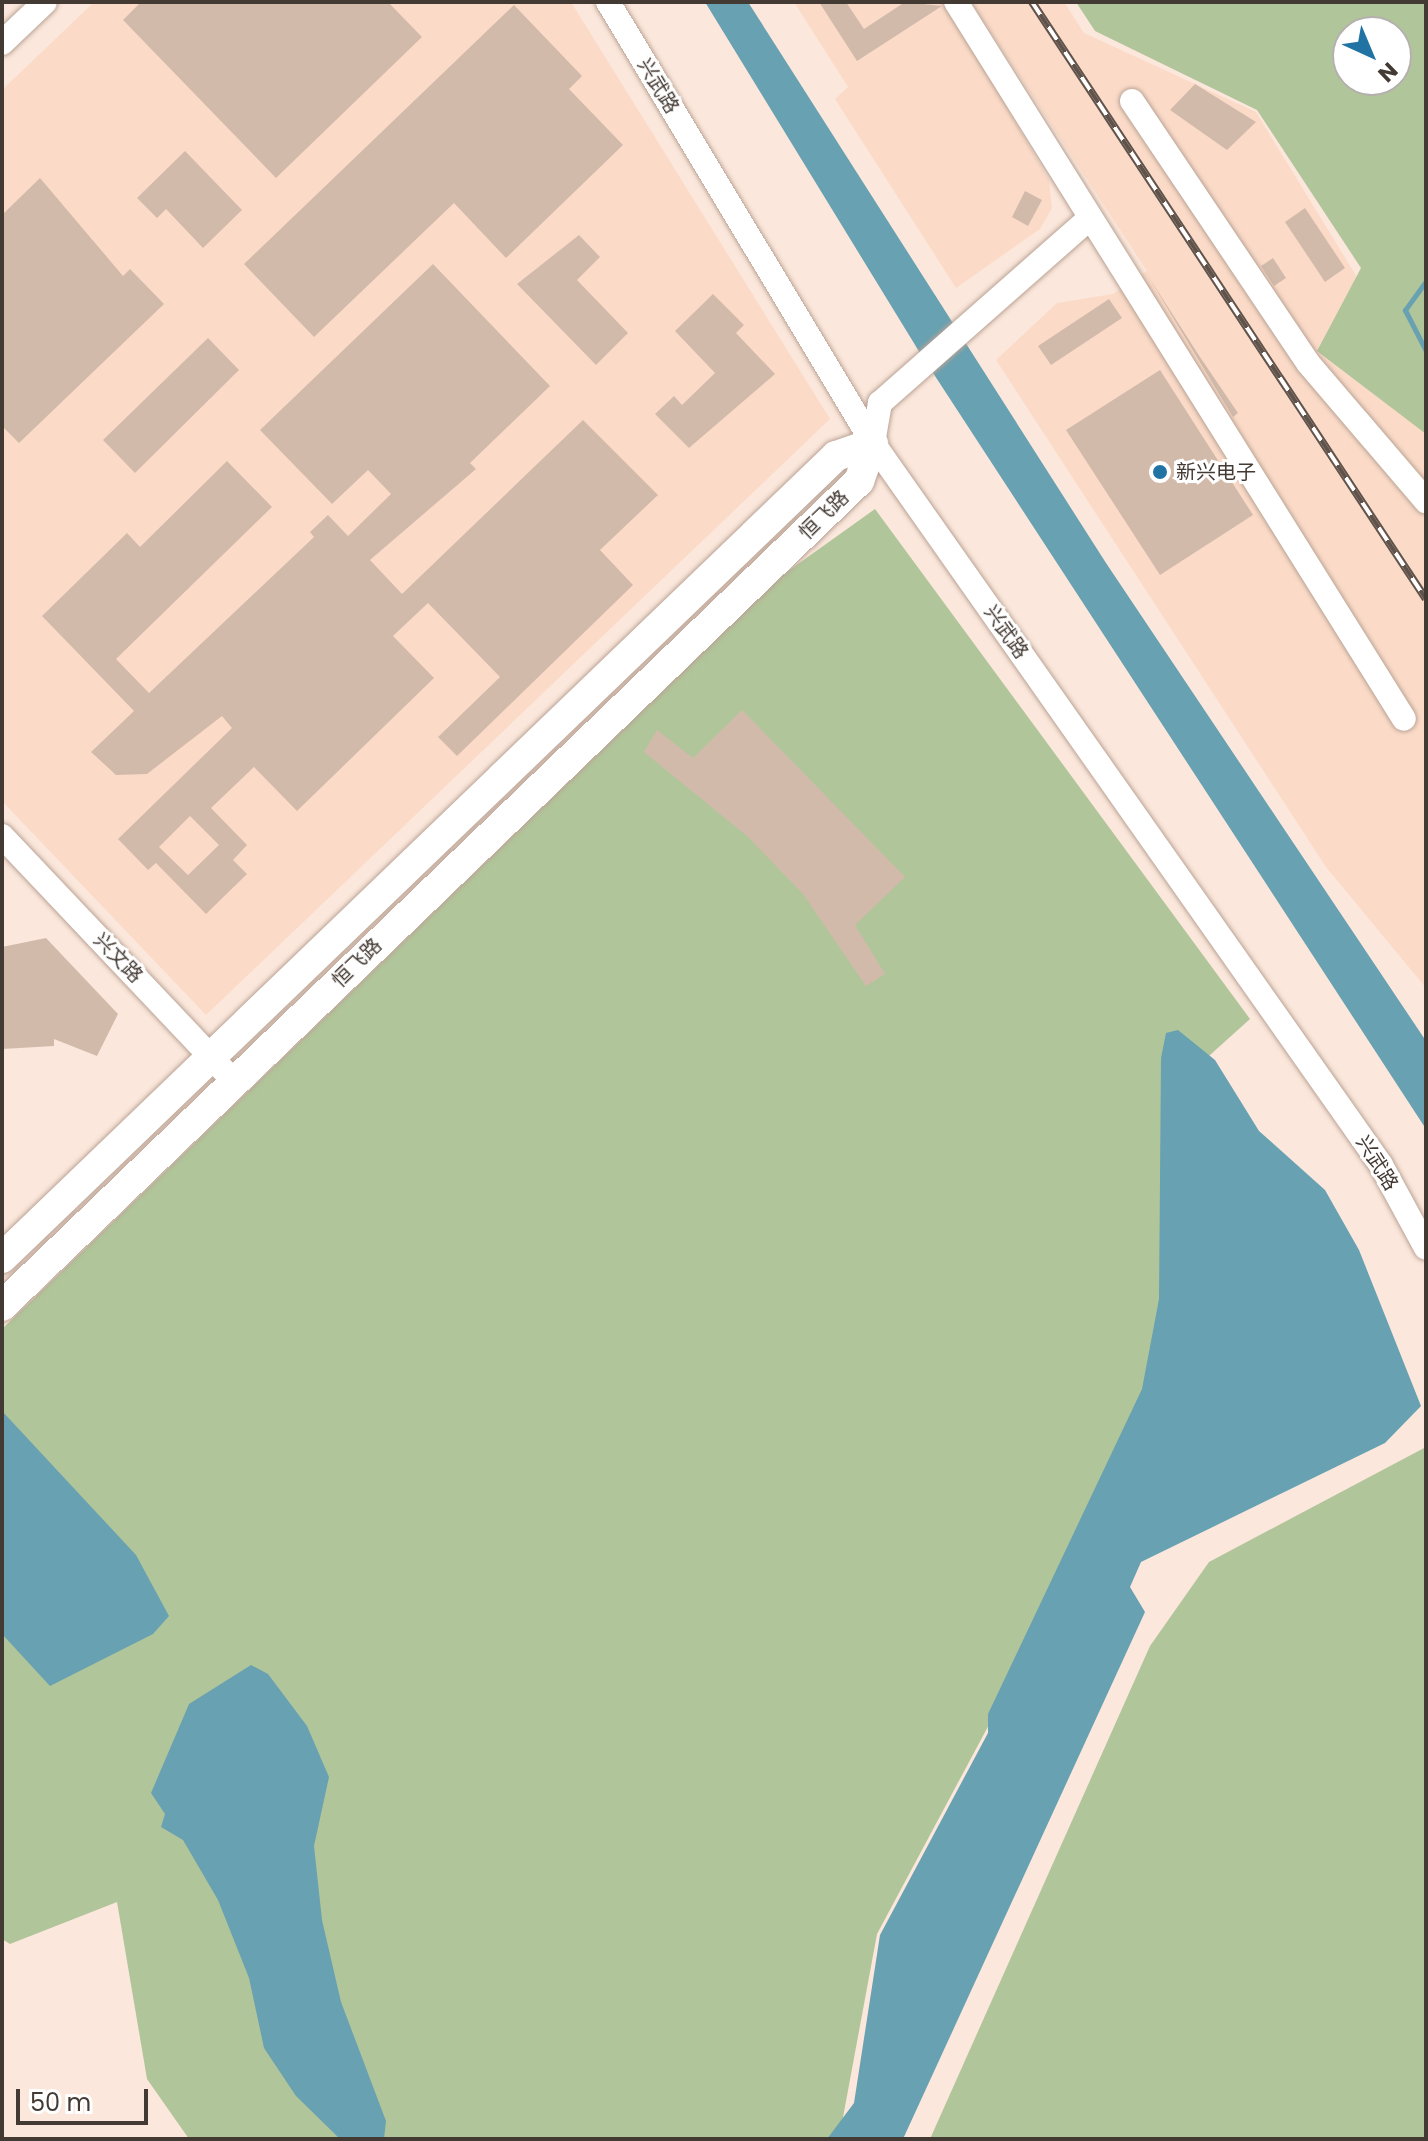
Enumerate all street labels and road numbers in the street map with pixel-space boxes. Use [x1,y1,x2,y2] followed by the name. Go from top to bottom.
[632,54,684,118] street label: 兴武路
[794,486,854,544] street label: 恒飞路
[979,601,1033,663] street label: 兴武路
[89,928,147,988] street label: 兴文路
[327,934,387,992] street label: 恒飞路
[1351,1131,1403,1195] street label: 兴武路

